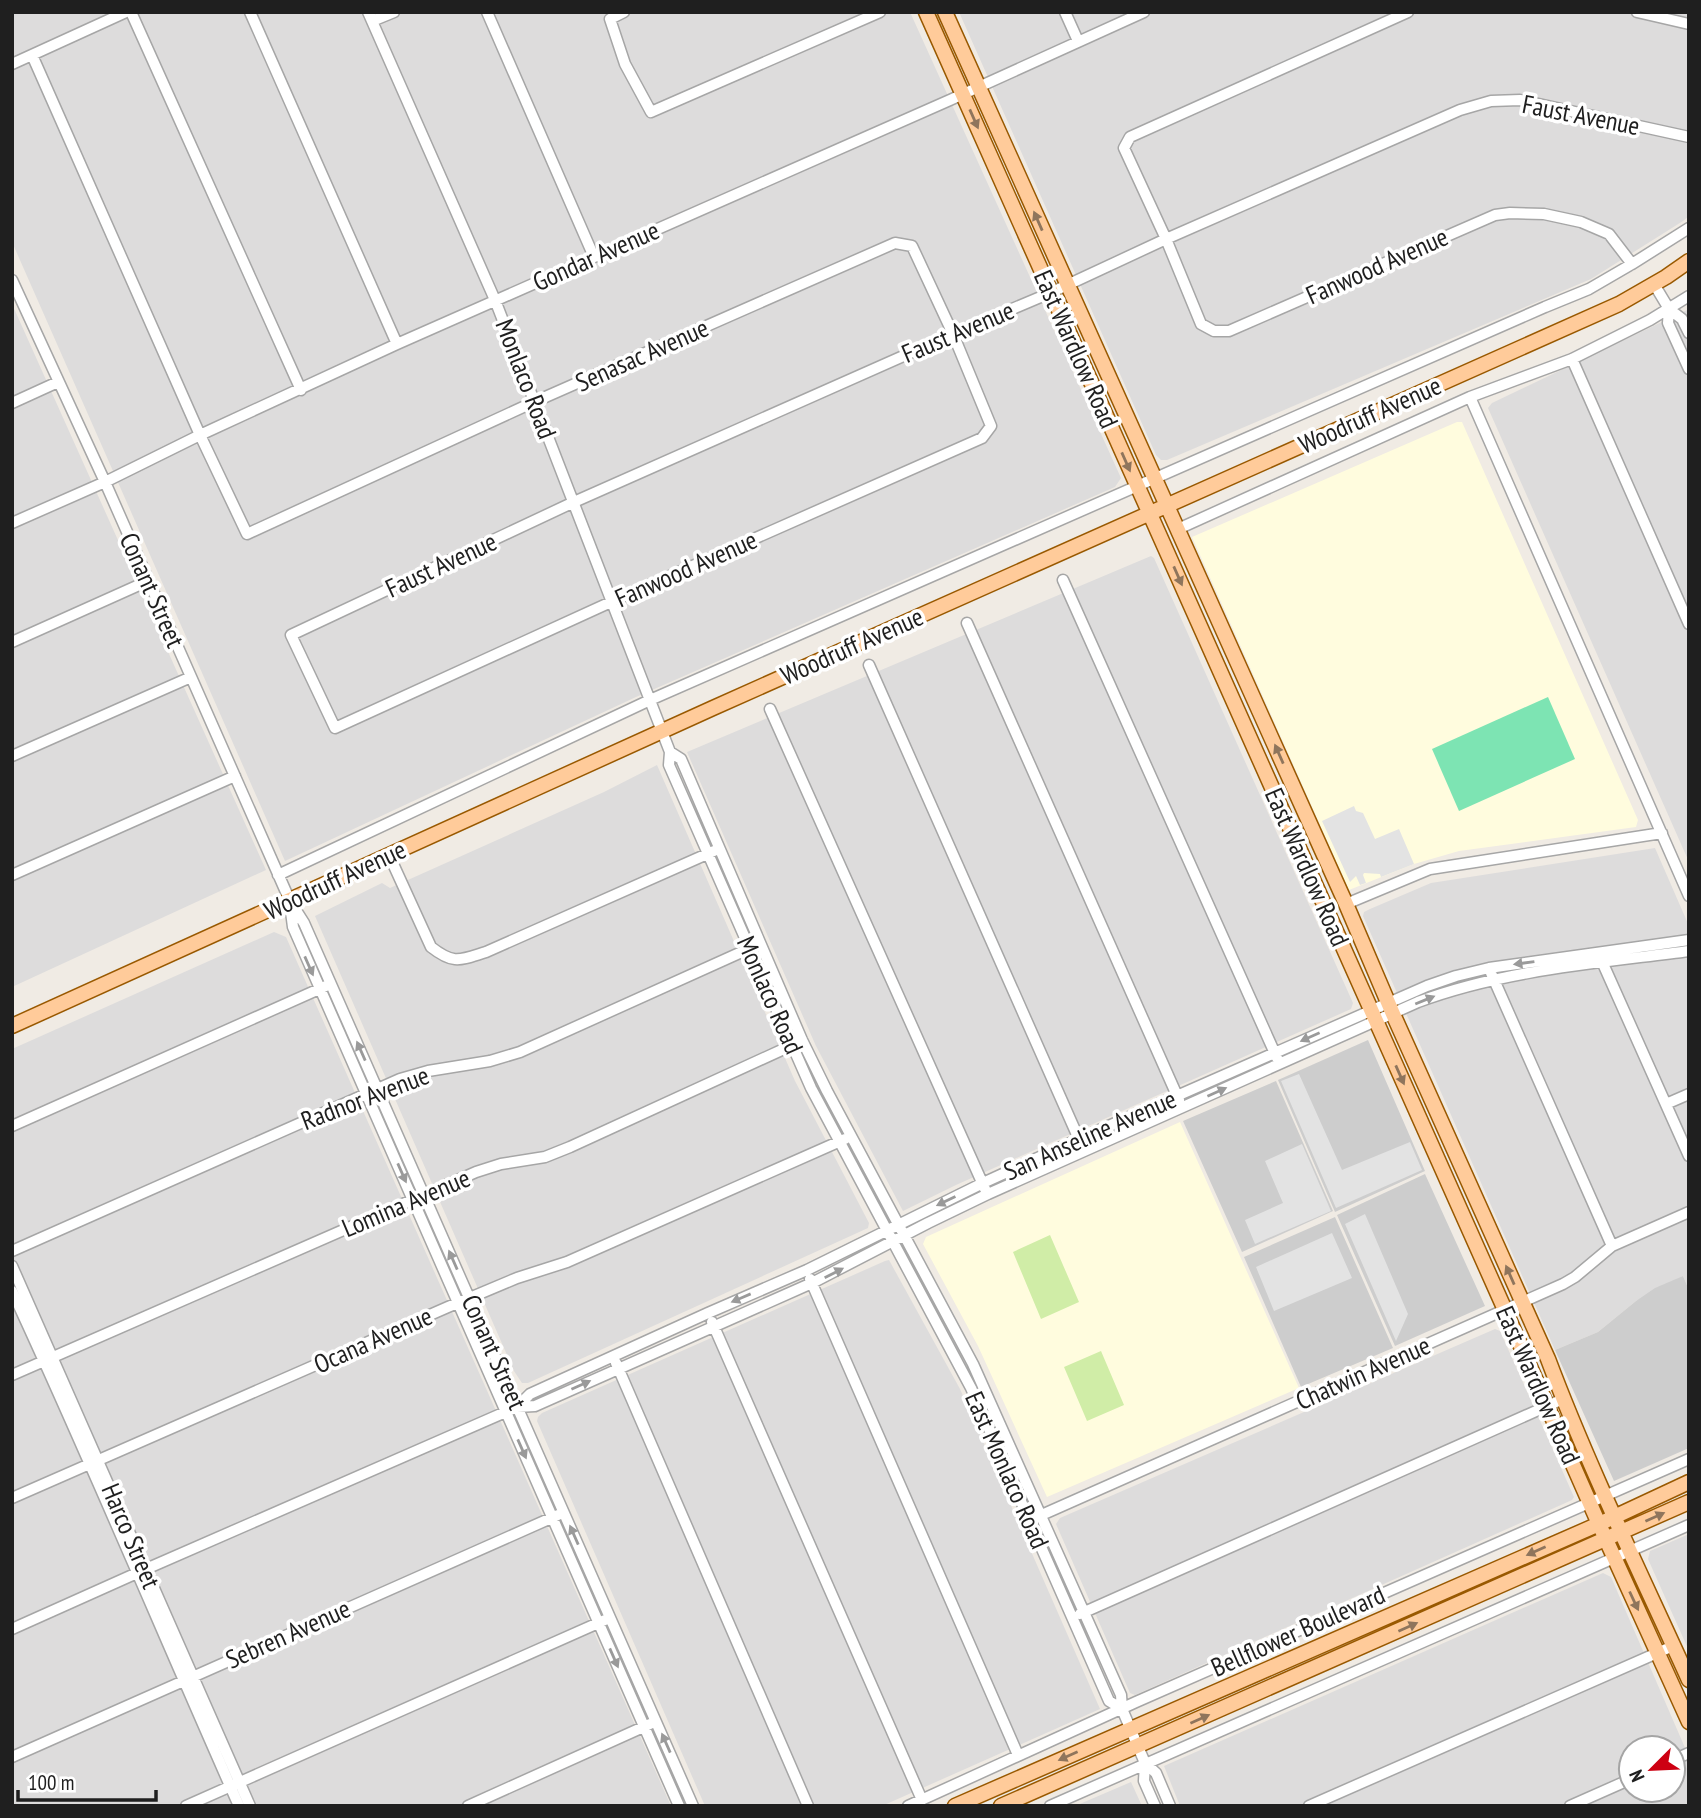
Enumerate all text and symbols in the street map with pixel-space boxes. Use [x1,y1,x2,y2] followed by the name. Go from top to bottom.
[1520,87,1643,142] street label: Faust Avenue
[969,109,980,130] one-way arrow
[1032,210,1043,231] one-way arrow
[528,213,664,298] street label: Gondar Avenue
[1301,220,1453,312] street label: Fanwood Avenue
[1027,265,1126,433] street label: East Wardlow Road
[897,293,1019,370] street label: Faust Avenue
[570,311,713,399] street label: Senasac Avenue
[489,314,564,443] street label: Monlaco Road
[1293,368,1446,461] street label: Woodruff Avenue
[1121,451,1132,472] one-way arrow
[610,523,762,615] street label: Fanwood Avenue
[380,524,502,605] street label: Faust Avenue
[113,527,192,652] street label: Conant Street
[1172,566,1184,586] one-way arrow
[775,599,928,692] street label: Woodruff Avenue
[1273,743,1284,764] one-way arrow
[1258,783,1357,951] street label: East Wardlow Road
[259,832,411,927] street label: Woodruff Avenue
[730,931,811,1059] street label: Monlaco Road
[304,955,315,976] one-way arrow
[1513,958,1535,969] one-way arrow
[1414,994,1435,1005] one-way arrow
[1300,1032,1321,1043] one-way arrow
[355,1041,366,1062] one-way arrow
[296,1058,434,1137] street label: Radnor Avenue
[1394,1065,1406,1085] one-way arrow
[998,1082,1181,1187] street label: San Anseline Avenue
[1207,1086,1227,1098] one-way arrow
[337,1161,475,1244] street label: Lomina Avenue
[397,1163,408,1184] one-way arrow
[936,1195,956,1207] one-way arrow
[447,1249,458,1270] one-way arrow
[1504,1265,1516,1285] one-way arrow
[824,1267,844,1278] one-way arrow
[455,1289,534,1414] street label: Conant Street
[730,1293,751,1304] one-way arrow
[308,1299,437,1380] street label: Ocana Avenue
[1489,1301,1588,1469] street label: East Wardlow Road
[1290,1328,1435,1417] street label: Chatwin Avenue
[571,1379,592,1390] one-way arrow
[958,1386,1057,1554] street label: East Monlaco Road
[516,1439,528,1459] one-way arrow
[95,1478,168,1593] street label: Harco Street
[1645,1511,1666,1522] one-way arrow
[568,1525,580,1545] one-way arrow
[1526,1545,1546,1557] one-way arrow
[1206,1577,1390,1684] street label: Bellflower Boulevard
[220,1591,355,1676] street label: Sebren Avenue
[1628,1591,1640,1611] one-way arrow
[1398,1621,1419,1632] one-way arrow
[609,1647,620,1668] one-way arrow
[1190,1713,1211,1724] one-way arrow
[660,1733,671,1754] one-way arrow
[1617,1734,1687,1804] north arrow
[1058,1750,1078,1762] one-way arrow
[18,1758,156,1802] scale bar
[1623,1766,1650,1785] text: N
[28,1769,74,1796] text: 100 m

